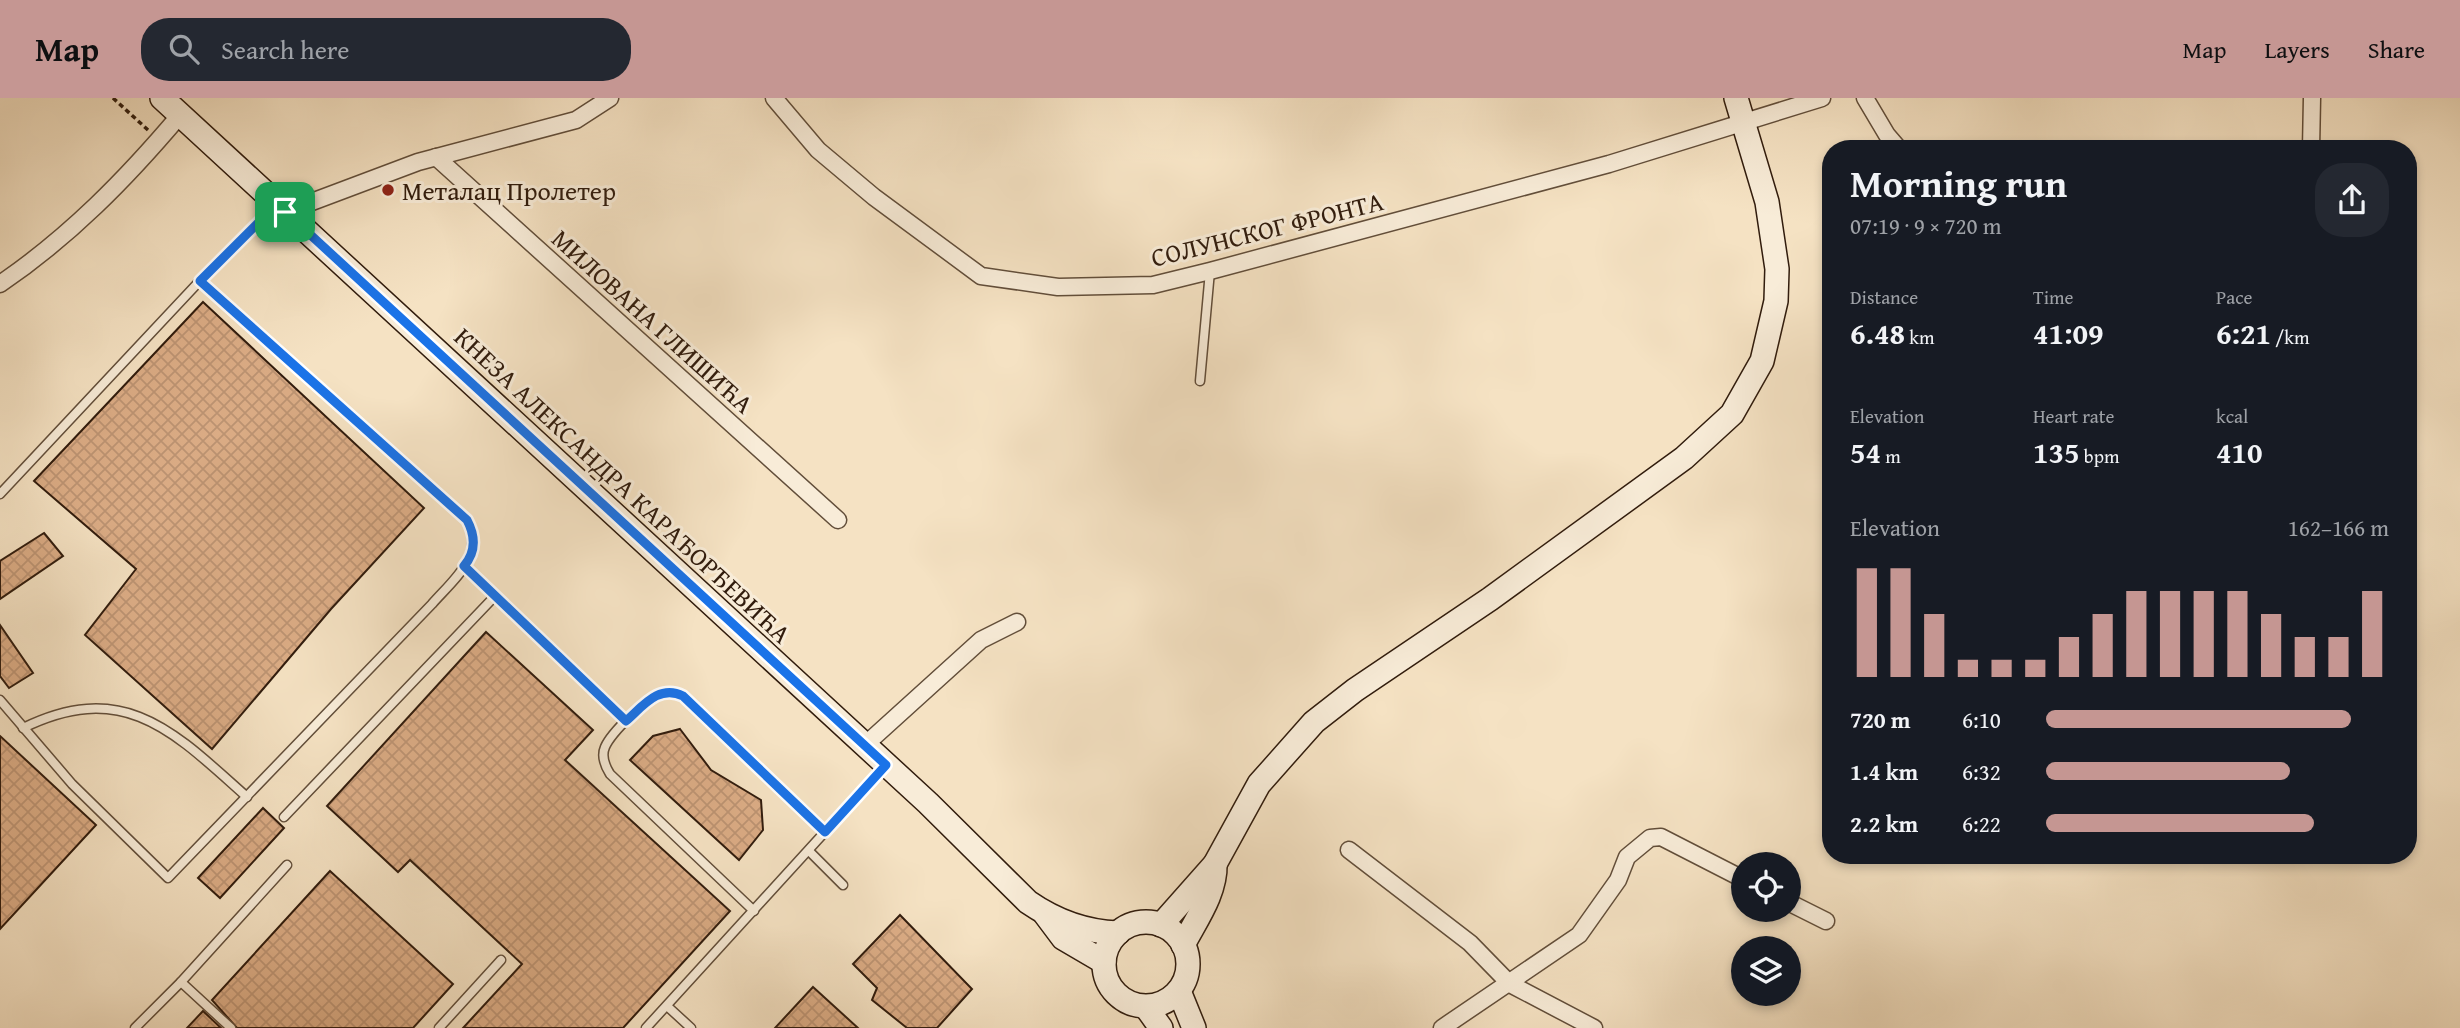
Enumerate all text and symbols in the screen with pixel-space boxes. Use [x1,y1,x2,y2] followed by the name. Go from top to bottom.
[141,18,631,81] search box
[35,25,99,73] text: Map
[165,30,203,68] icon: search
[221,30,349,69] text: Search here
[2183,32,2226,67] text: Map
[2264,32,2330,67] text: Layers
[2368,32,2425,67] text: Share
[1850,155,2067,211] text: Morning run
[2315,163,2389,237] button: share
[402,171,616,210] place label: Металац Пролетер
[1147,181,1387,277] street label: СОЛУНСКОГ ФРОНТА
[255,182,315,242] pin
[380,182,396,198] marker: Металац Пролетер
[266,193,304,231] icon: arrive
[1850,209,2002,242] text: 07:19 · 9 × 720 m
[543,219,763,423] street label: МИЛОВАНА ГЛИШИЋА
[1850,283,1918,311] text: Distance
[2033,283,2073,311] text: Time
[2216,283,2253,311] text: Pace
[1850,311,1905,355] text: 6.48
[2033,311,2104,355] text: 41:09
[2216,311,2271,355] text: 6:21
[446,318,801,652] street label: КНЕЗА АЛЕКСАНДРА КАРАЂОРЂЕВИЋА
[1905,323,1934,351] text: km
[2271,323,2309,351] text: /km
[1850,402,1924,430] text: Elevation
[2033,402,2114,430] text: Heart rate
[2216,402,2248,430] text: kcal
[1850,430,1881,474] text: 54
[2033,430,2080,474] text: 135
[2216,430,2263,474] text: 410
[1881,442,1901,470] text: m
[2080,442,2119,470] text: bpm
[1850,511,1940,544] text: Elevation
[2288,511,2389,544] text: 162–166 m
[1850,703,1911,736] text: 720 m
[1962,703,2001,736] text: 6:10
[1850,755,1918,788] text: 1.4 km
[1962,755,2001,788] text: 6:32
[1850,807,1918,840] text: 2.2 km
[1962,807,2001,840] text: 6:22
[1731,852,1801,1006] map controls
[1731,852,1801,922] button: locate
[1731,936,1801,1006] button: layers

